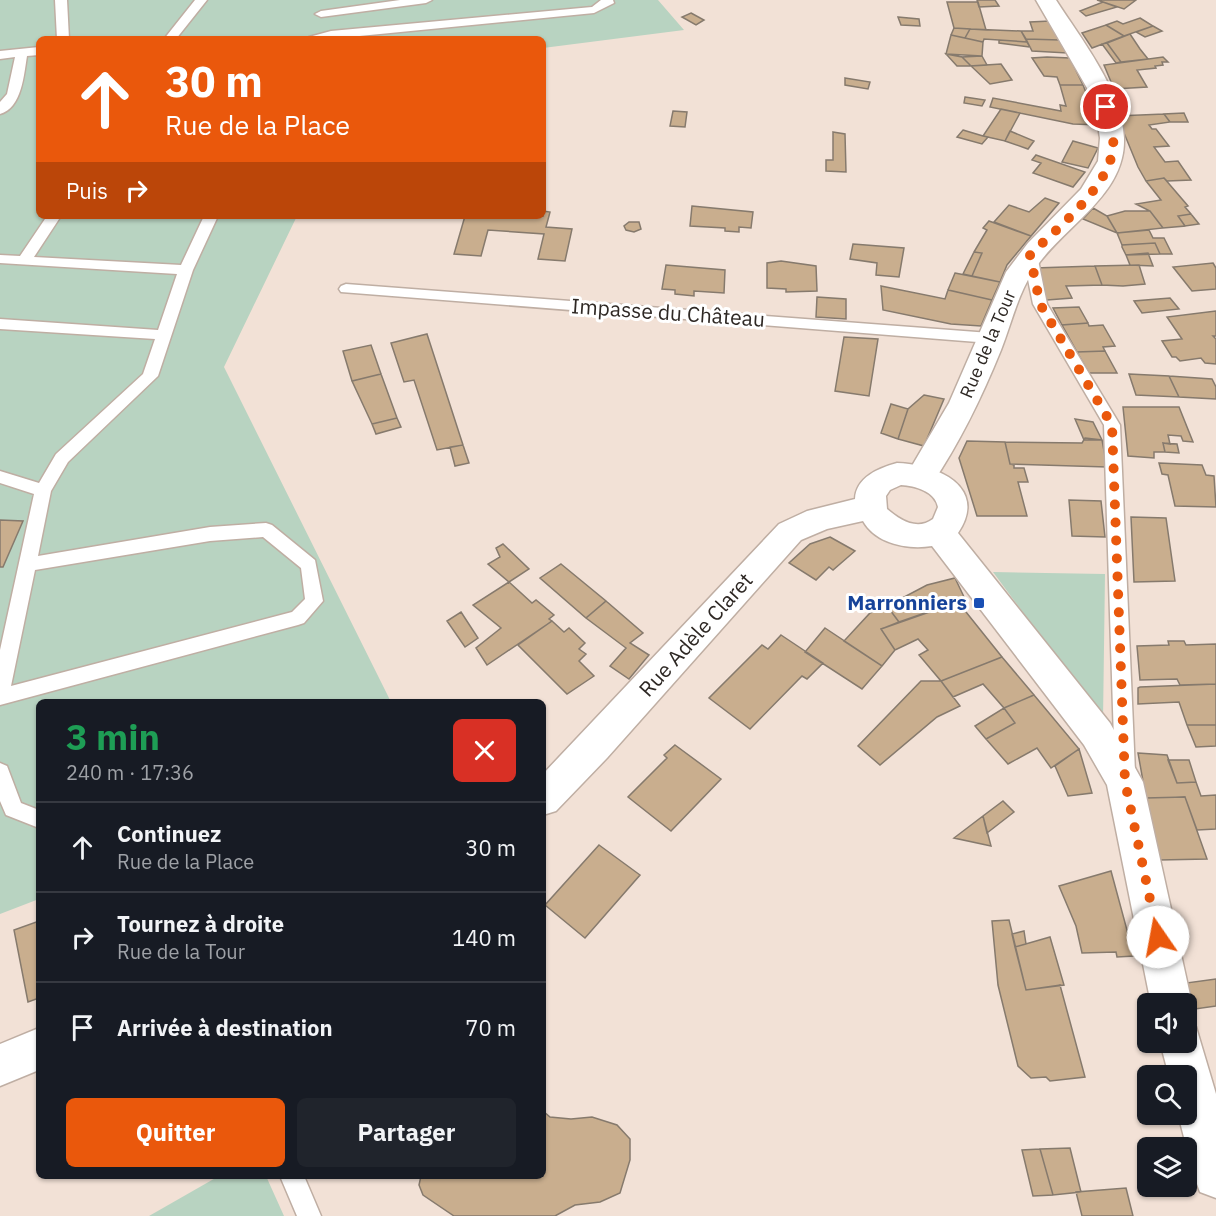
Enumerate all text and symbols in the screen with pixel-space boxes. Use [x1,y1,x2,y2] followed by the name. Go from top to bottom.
[165,54,263,109] text: 30 m
[66,60,144,138] icon: ahead
[1080,81,1131,132] pin
[1089,90,1122,123] icon: arrive
[165,107,350,142] text: Rue de la Place
[120,174,153,207] icon: right
[66,176,108,205] text: Puis
[954,286,1021,401] street label: Rue de la Tour
[570,291,766,333] street label: Impasse du Château
[632,566,758,702] street label: Rue Adèle Claret
[847,588,967,616] place label: Marronniers
[972,596,986,610] marker: Marronniers
[66,713,160,760] text: 3 min
[453,719,516,782] button: close
[66,759,194,786] text: 240 m · 17:36
[117,819,221,848] text: Continuez
[66,831,99,864] icon: ahead
[465,833,516,862] text: 30 m
[117,848,254,875] text: Rue de la Place
[1126,905,1190,969] position arrow
[117,909,284,938] text: Tournez à droite
[66,921,99,954] icon: right
[452,923,516,952] text: 140 m
[117,938,245,965] text: Rue de la Tour
[1137,993,1197,1197] map controls
[1137,993,1197,1053] button: sound
[66,1011,99,1044] icon: arrive
[117,1013,333,1042] text: Arrivée à destination
[465,1013,516,1042] text: 70 m
[1137,1065,1197,1125] button: search
[66,1098,285,1167] button: Quitter
[297,1098,516,1167] button: Partager
[1137,1137,1197,1197] button: layers

